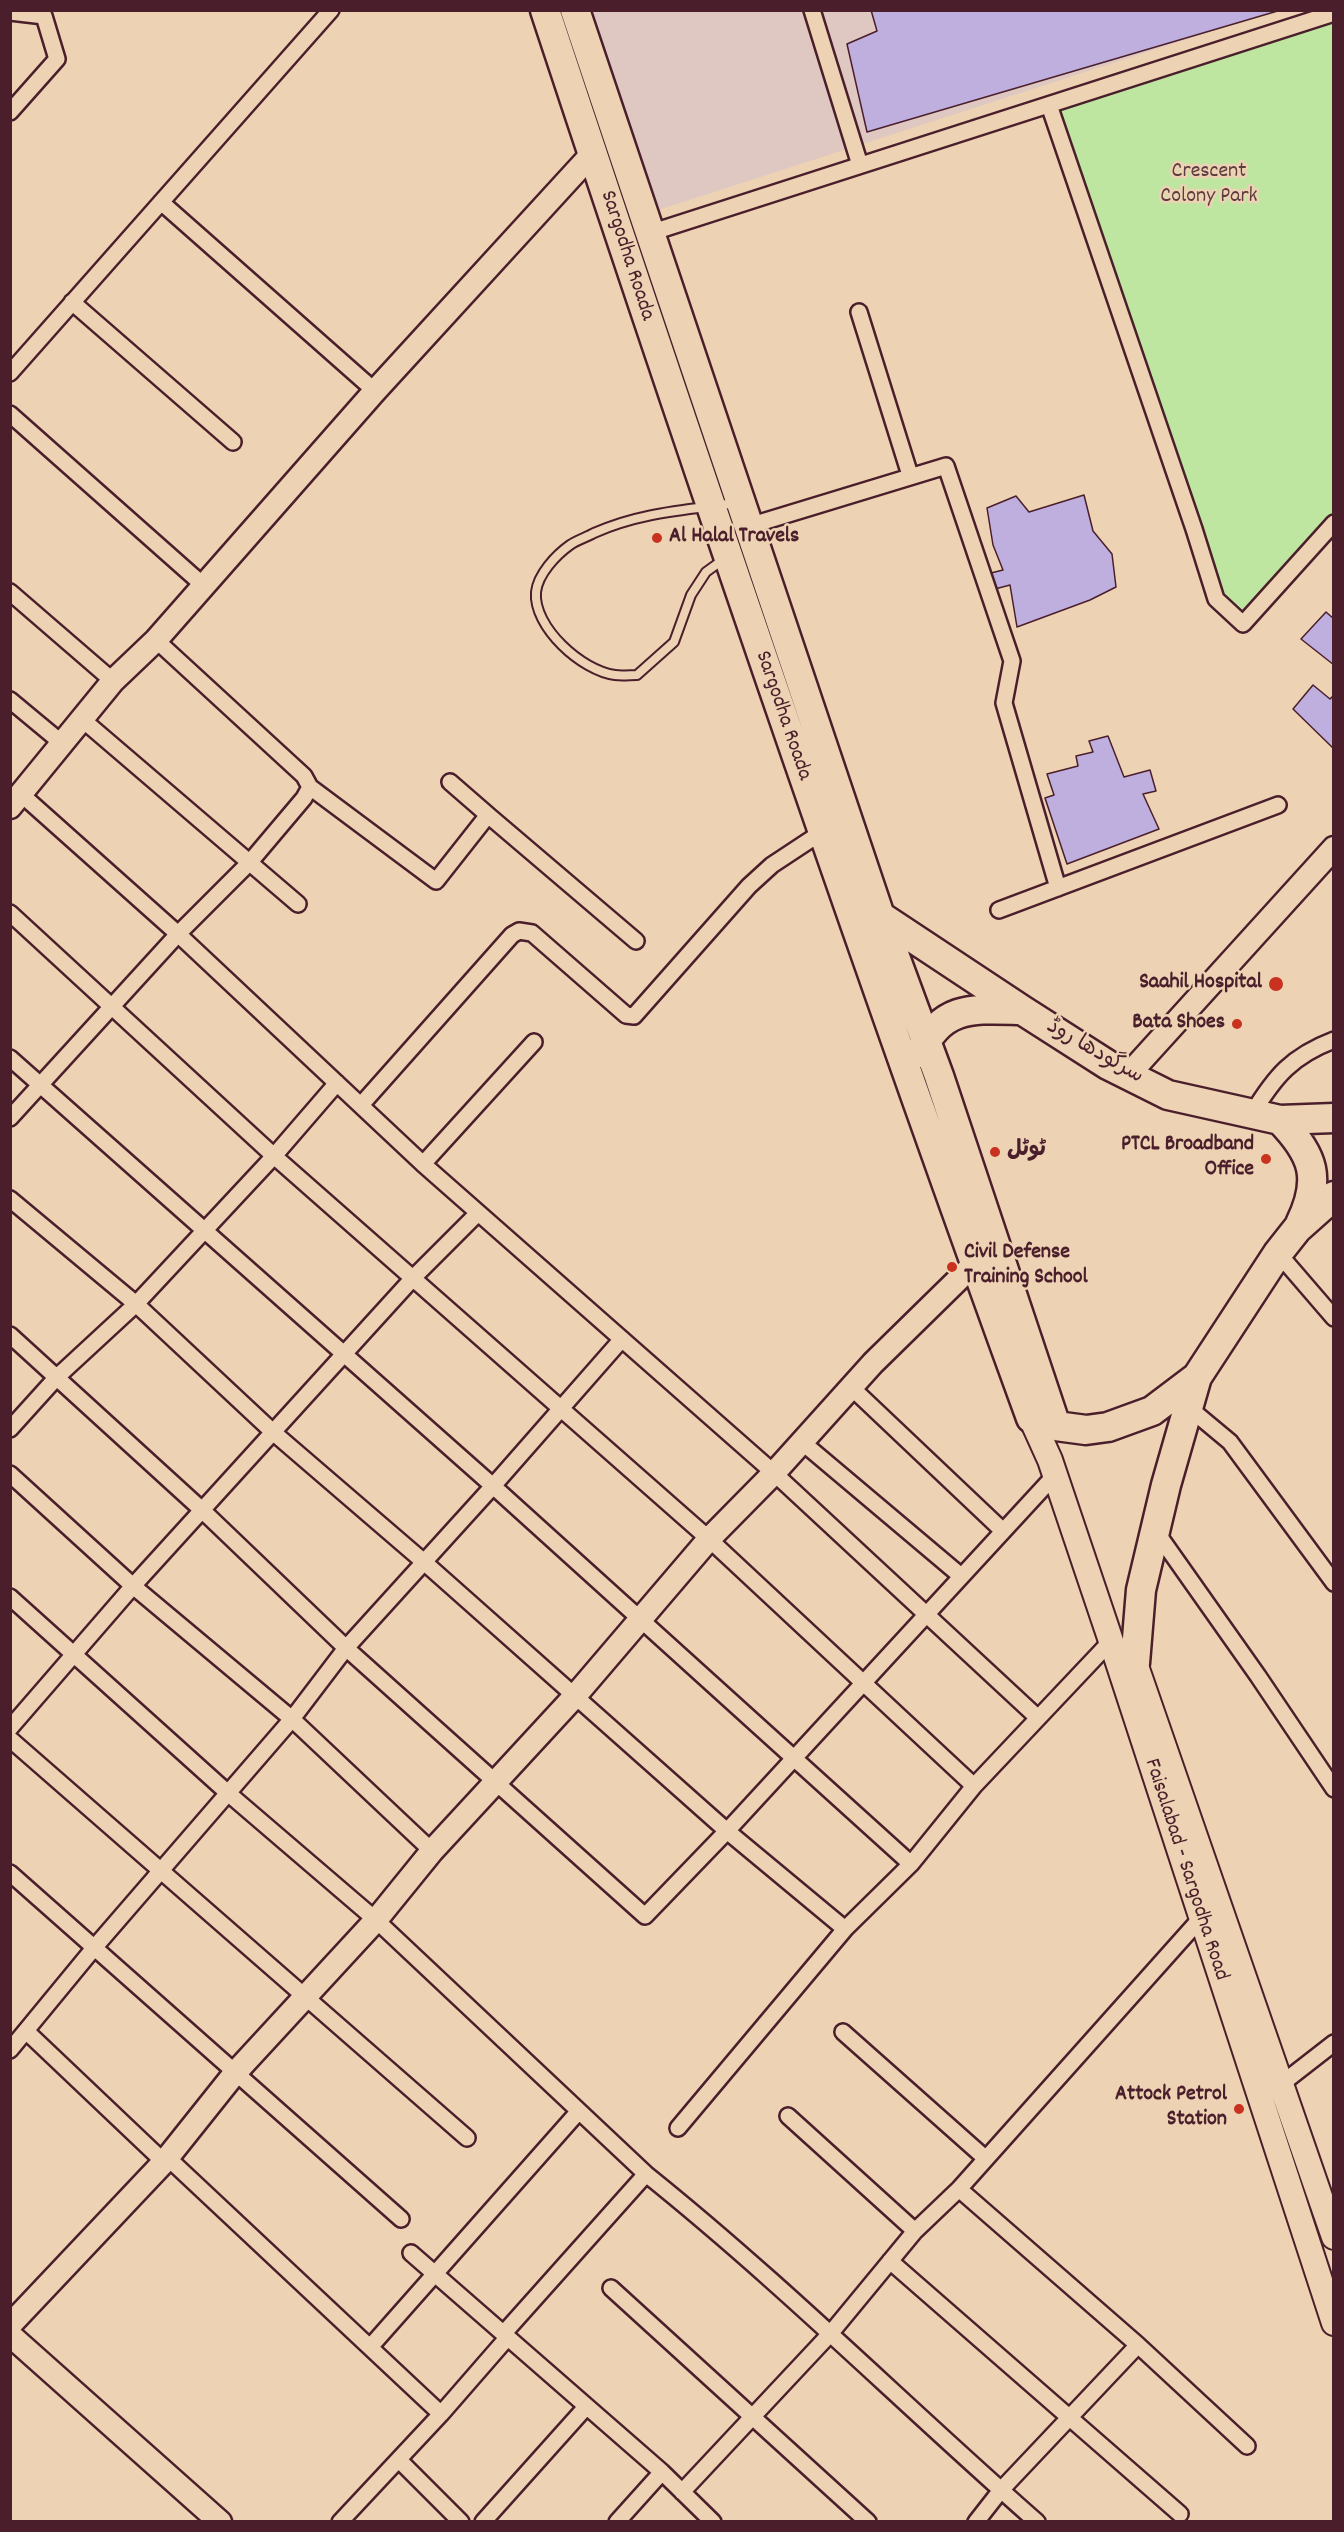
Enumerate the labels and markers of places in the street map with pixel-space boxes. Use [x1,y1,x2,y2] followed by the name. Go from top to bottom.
[669,525,799,551] place label: Al Halal Travels
[650,531,664,545] marker: Al Halal Travels
[1139,971,1262,997] place label: Saahil Hospital
[1267,975,1285,993] marker: Saahil Hospital
[1132,1011,1225,1037] place label: Bata Shoes
[1230,1017,1244,1031] marker: Bata Shoes
[1121,1133,1254,1184] place label: PTCL Broadband Office
[1007,1139,1046,1165] place label: ٹوٹل
[988,1145,1002,1159] marker: ٹوٹل
[1259,1152,1273,1166] marker: PTCL Broadband Office
[964,1241,1088,1292] place label: Civil Defense Training School
[945,1260,959,1274] marker: Civil Defense Training School
[1115,2083,1227,2134] place label: Attock Petrol Station
[1232,2102,1246,2116] marker: Attock Petrol Station

